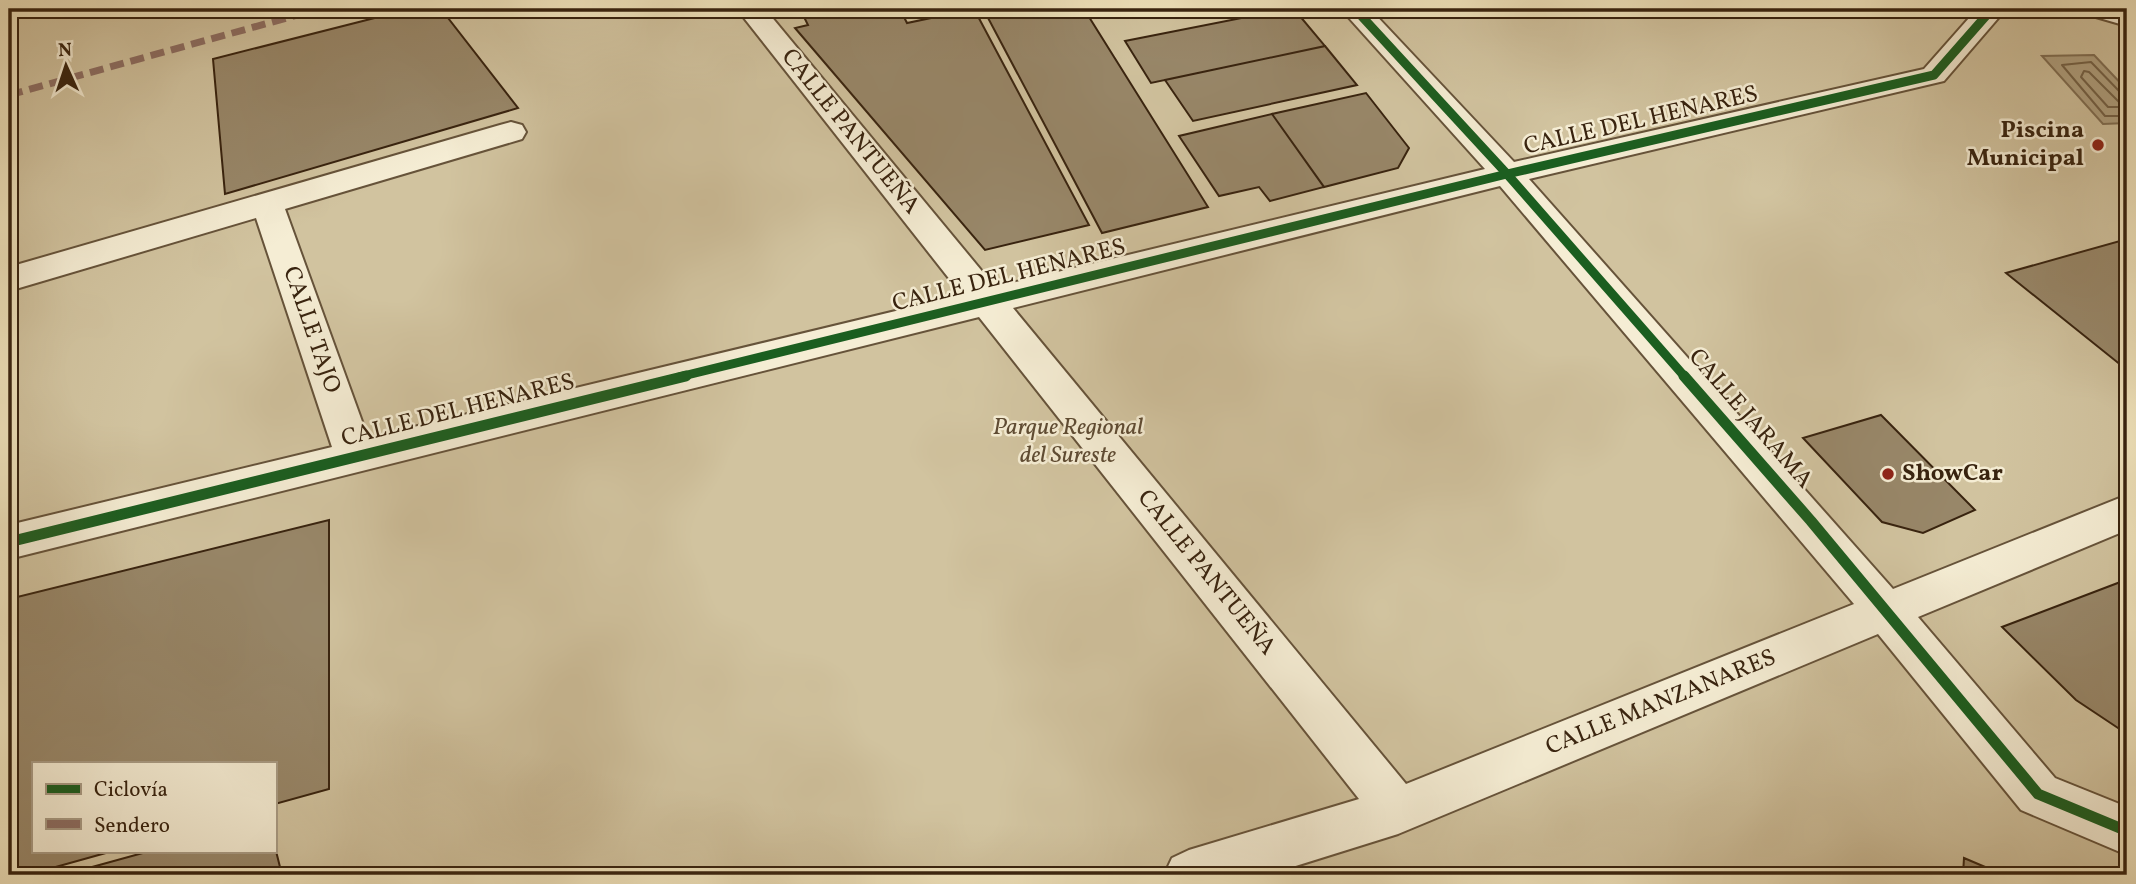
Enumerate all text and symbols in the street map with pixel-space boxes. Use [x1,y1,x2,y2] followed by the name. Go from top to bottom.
[32,32,102,102] north arrow
[58,38,73,64] text: N
[772,42,928,222] street label: CALLE PANTUEÑA
[1521,78,1761,164] street label: CALLE DEL HENARES
[1967,114,2084,176] place label: Piscina Municipal
[2090,137,2106,153] marker: Piscina Municipal
[889,231,1129,321] street label: CALLE DEL HENARES
[273,262,349,398] street label: CALLE TAJO
[1680,342,1820,496] street label: CALLE JARAMA
[338,366,578,456] street label: CALLE DEL HENARES
[993,411,1143,473] park label: Parque Regional del Sureste
[1902,457,2003,491] place label: ShowCar
[1880,466,1896,482] marker: ShowCar
[1128,483,1284,663] street label: CALLE PANTUEÑA
[1541,641,1781,765] street label: CALLE MANZANARES
[32,762,276,852] legend
[94,776,168,805] text: Ciclovía
[94,812,170,841] text: Sendero

